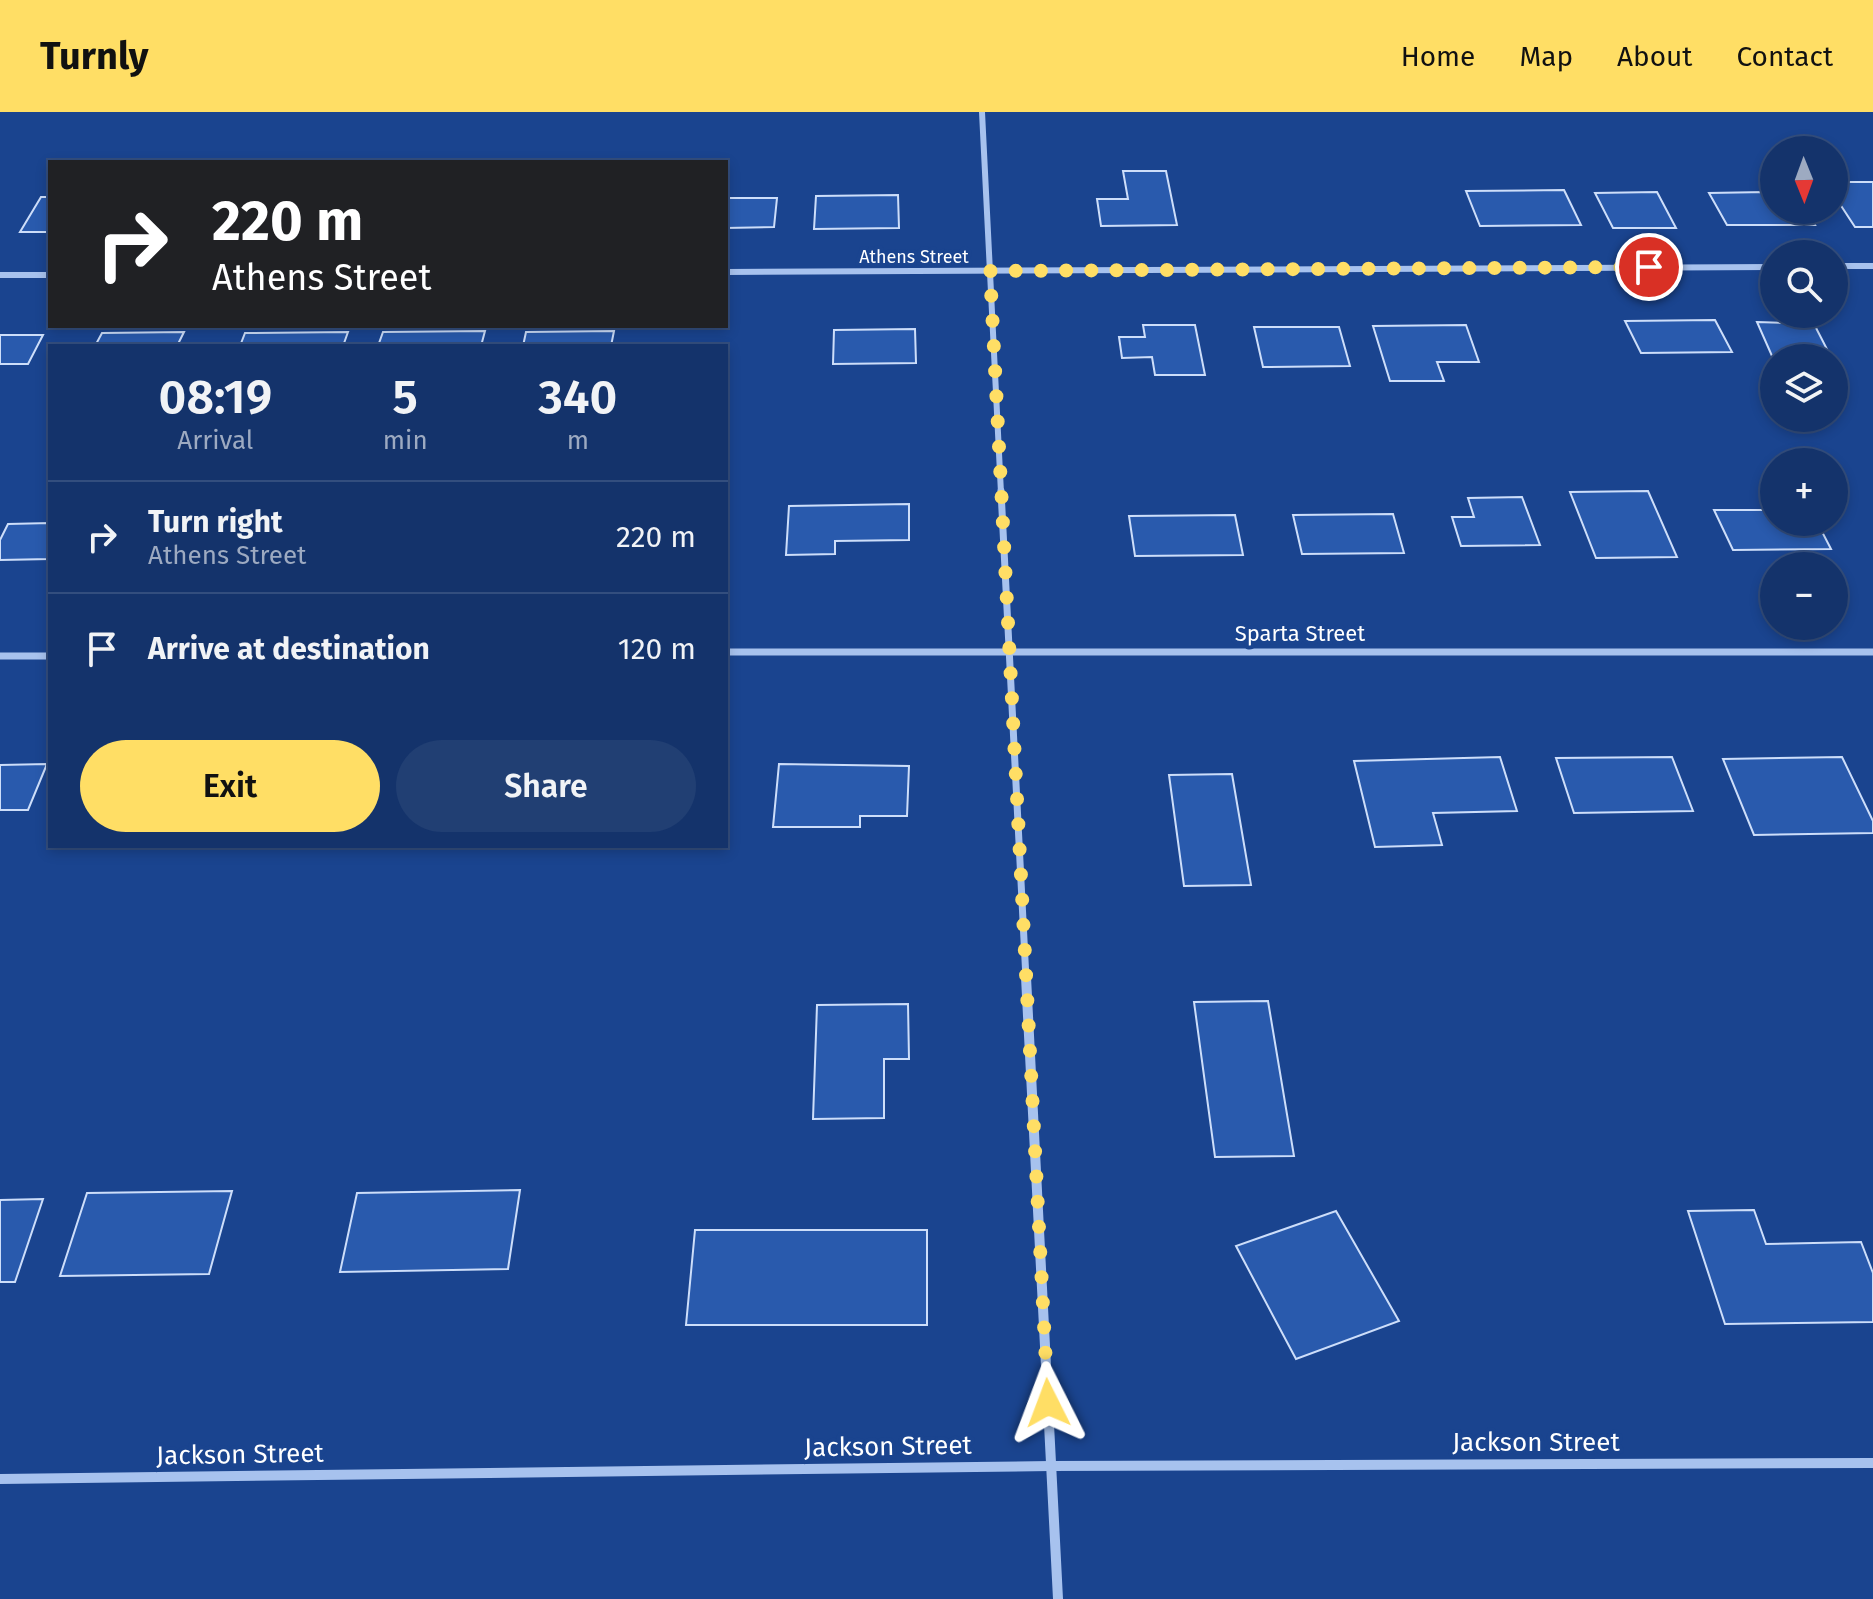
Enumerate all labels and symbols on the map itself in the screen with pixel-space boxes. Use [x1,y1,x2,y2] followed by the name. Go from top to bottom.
[1760,136,1848,224] north arrow
[1615,233,1683,301] pin
[859,246,969,268] street label: Athens Street
[1235,620,1365,647] street label: Sparta Street
[1006,1361,1090,1445] position arrow
[1452,1427,1620,1458] street label: Jackson Street
[804,1430,973,1463] street label: Jackson Street
[156,1438,325,1471] street label: Jackson Street

